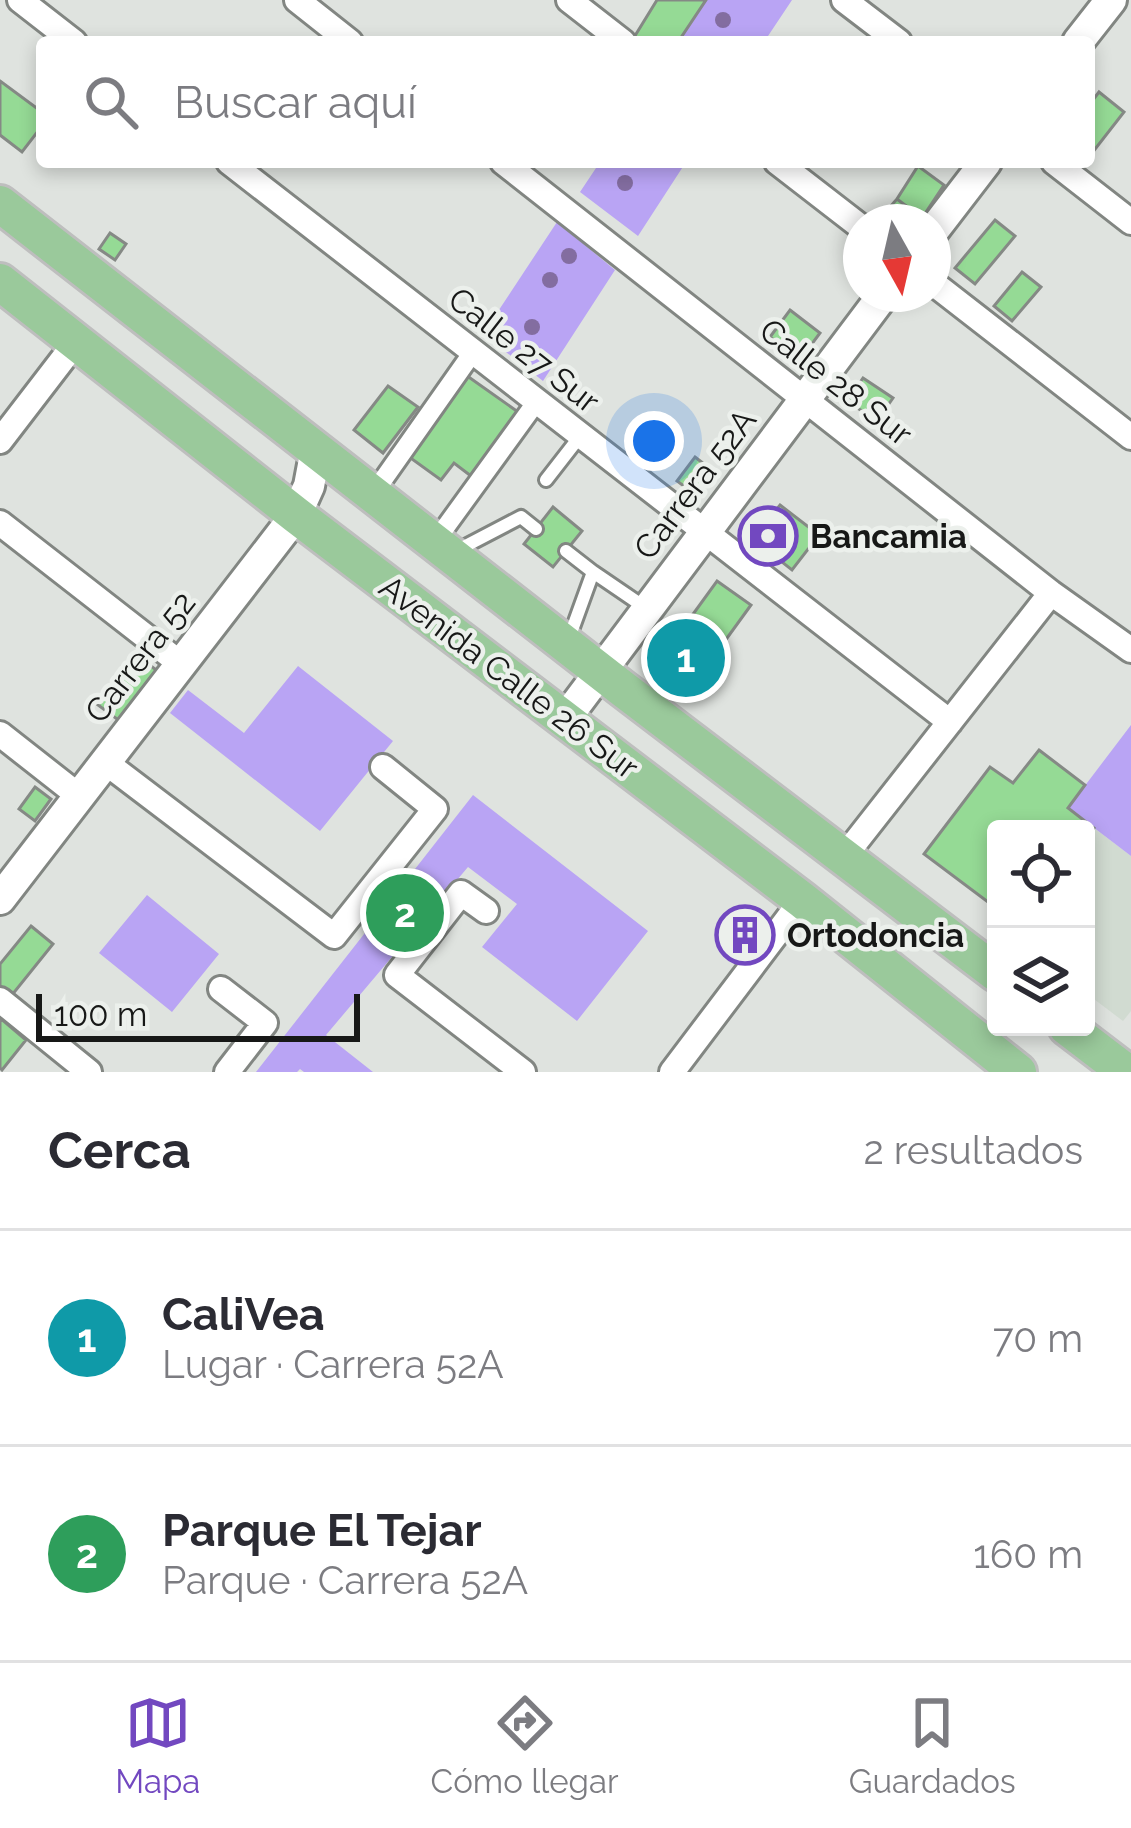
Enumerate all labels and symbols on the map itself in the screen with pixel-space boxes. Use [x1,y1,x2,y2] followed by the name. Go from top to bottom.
[843,204,951,312] north arrow
[441,279,608,421] street label: Calle 27 Sur
[752,310,920,454] street label: Calle 28 Sur
[626,401,764,567] street label: Carrera 52A
[624,411,684,471] your location
[737,505,799,567] bank icon: Bancamia
[810,517,967,556] place label: Bancamia
[372,567,646,787] street label: Avenida Calle 26 Sur
[77,584,203,730] street label: Carrera 52
[647,613,725,703] pin: 1
[366,868,444,958] pin: 2
[714,904,776,966] building icon: Ortodoncia
[787,916,964,955] place label: Ortodoncia
[36,988,360,1041] scale bar

